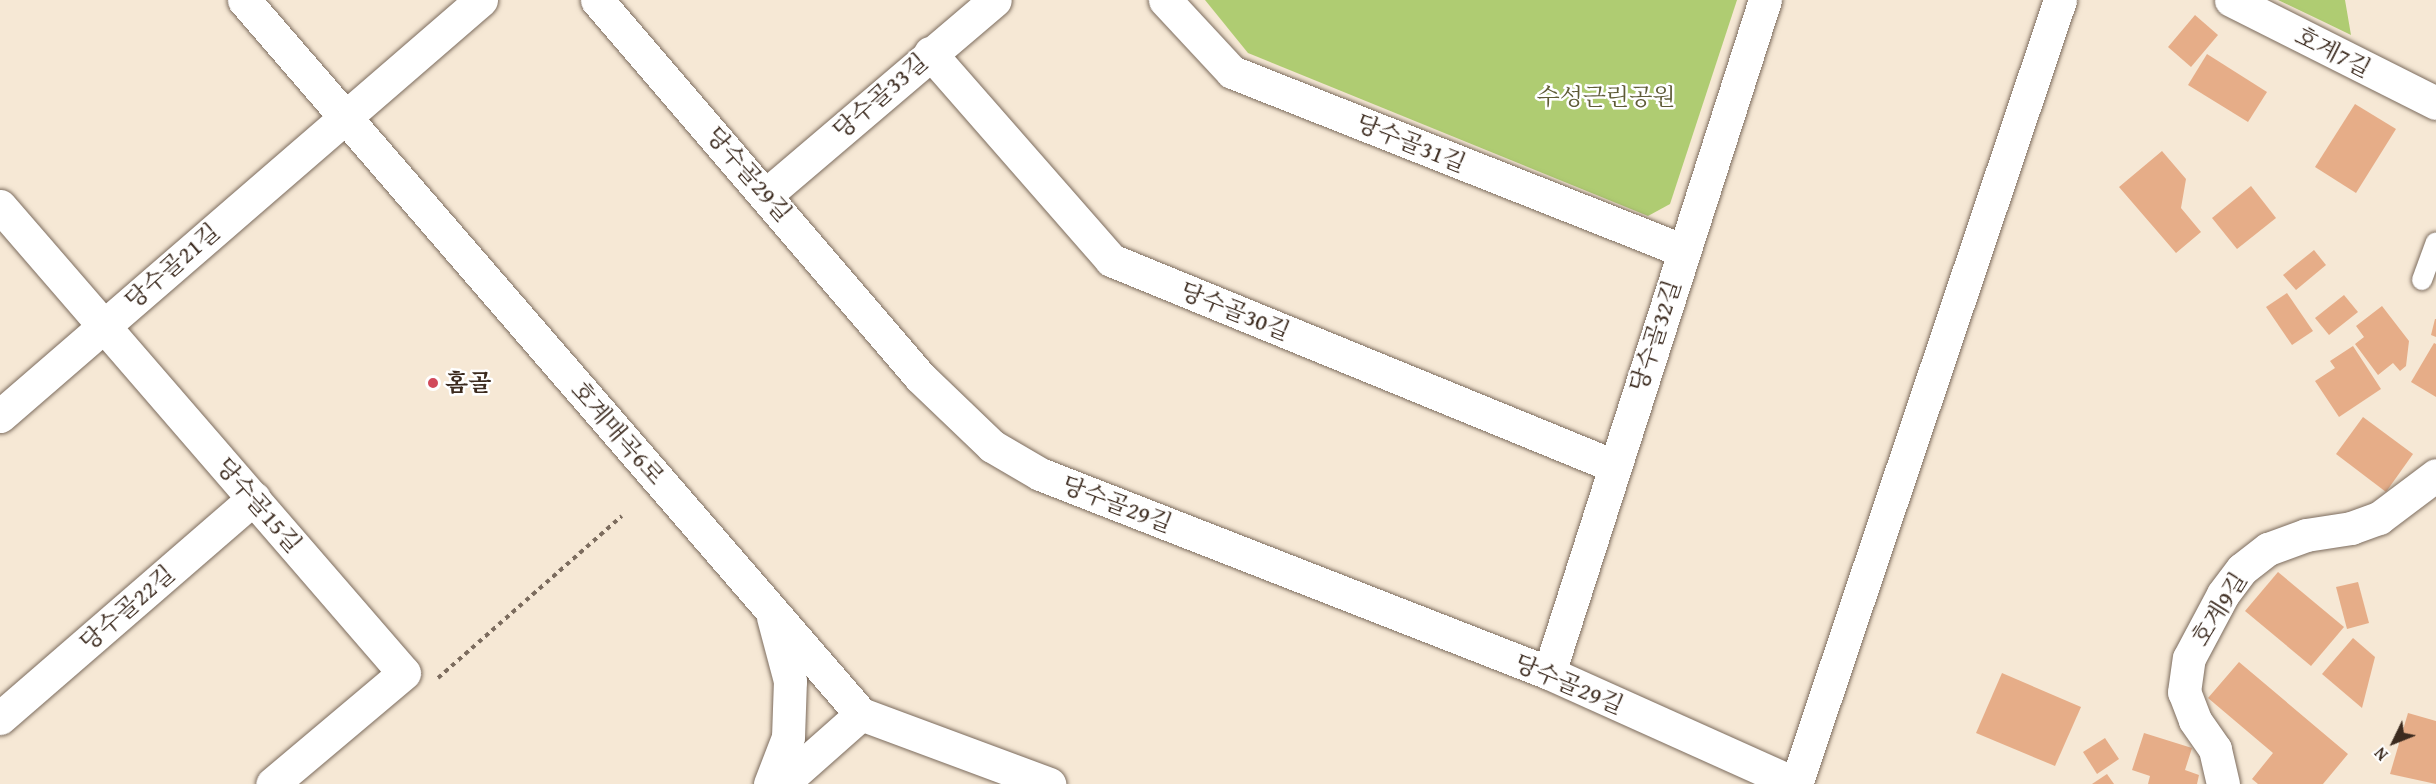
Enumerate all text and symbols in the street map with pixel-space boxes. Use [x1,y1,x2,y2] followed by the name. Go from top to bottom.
[2290,21,2376,83] street label: 호계7길
[827,47,933,145] street label: 당수골33길
[1536,83,1676,111] park label: 수성근린공원
[1352,108,1470,178] street label: 당수골31길
[700,121,798,227] street label: 당수골29길
[119,217,225,315] street label: 당수골21길
[1176,276,1294,346] street label: 당수골30길
[1623,276,1687,396] street label: 당수골32길
[445,369,491,397] place label: 홈골
[565,375,671,491] street label: 호계매곡6로
[426,376,440,390] marker: 홈골
[210,452,308,558] street label: 당수골15길
[1058,470,1176,538] street label: 당수골29길
[74,559,180,657] street label: 당수골22길
[2185,567,2253,651] street label: 호계9길
[1510,648,1628,720] street label: 당수골29길
[2364,712,2424,772] north arrow
[2368,742,2393,766] text: N

